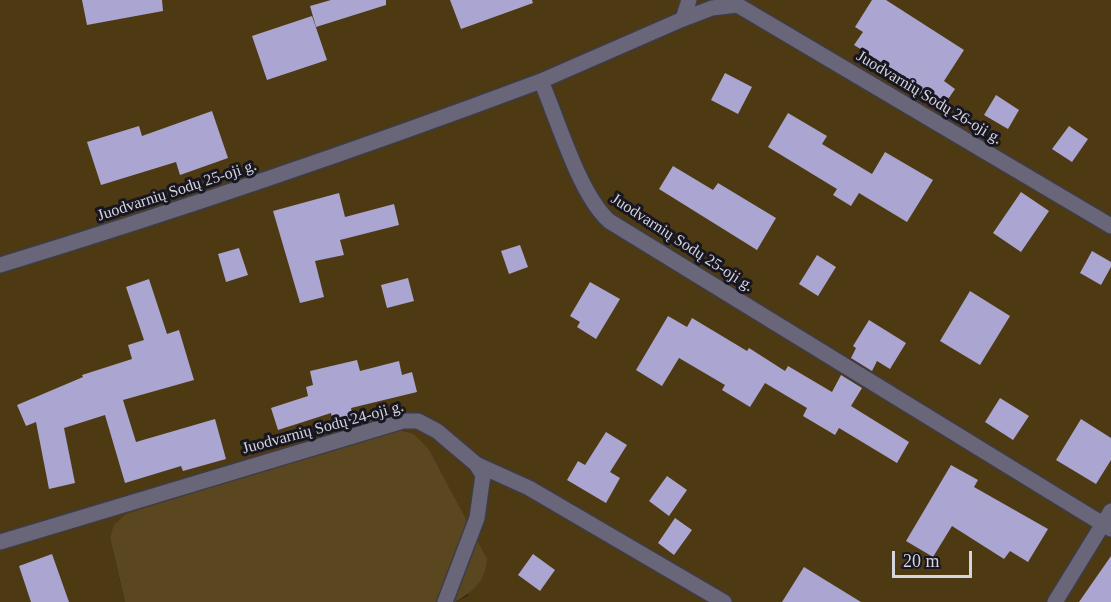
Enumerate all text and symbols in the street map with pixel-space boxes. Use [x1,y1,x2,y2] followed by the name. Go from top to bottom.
[853,47,1005,149] street label: Juodvarnių Sodų 26-oji g.
[95,156,259,226] street label: Juodvarnių Sodų 25-oji g.
[607,190,757,296] street label: Juodvarnių Sodų 25-oji g.
[240,397,406,459] street label: Juodvarnių Sodų 24-oji g.
[895,539,974,577] scale bar
[903,551,940,571] text: 20 m

